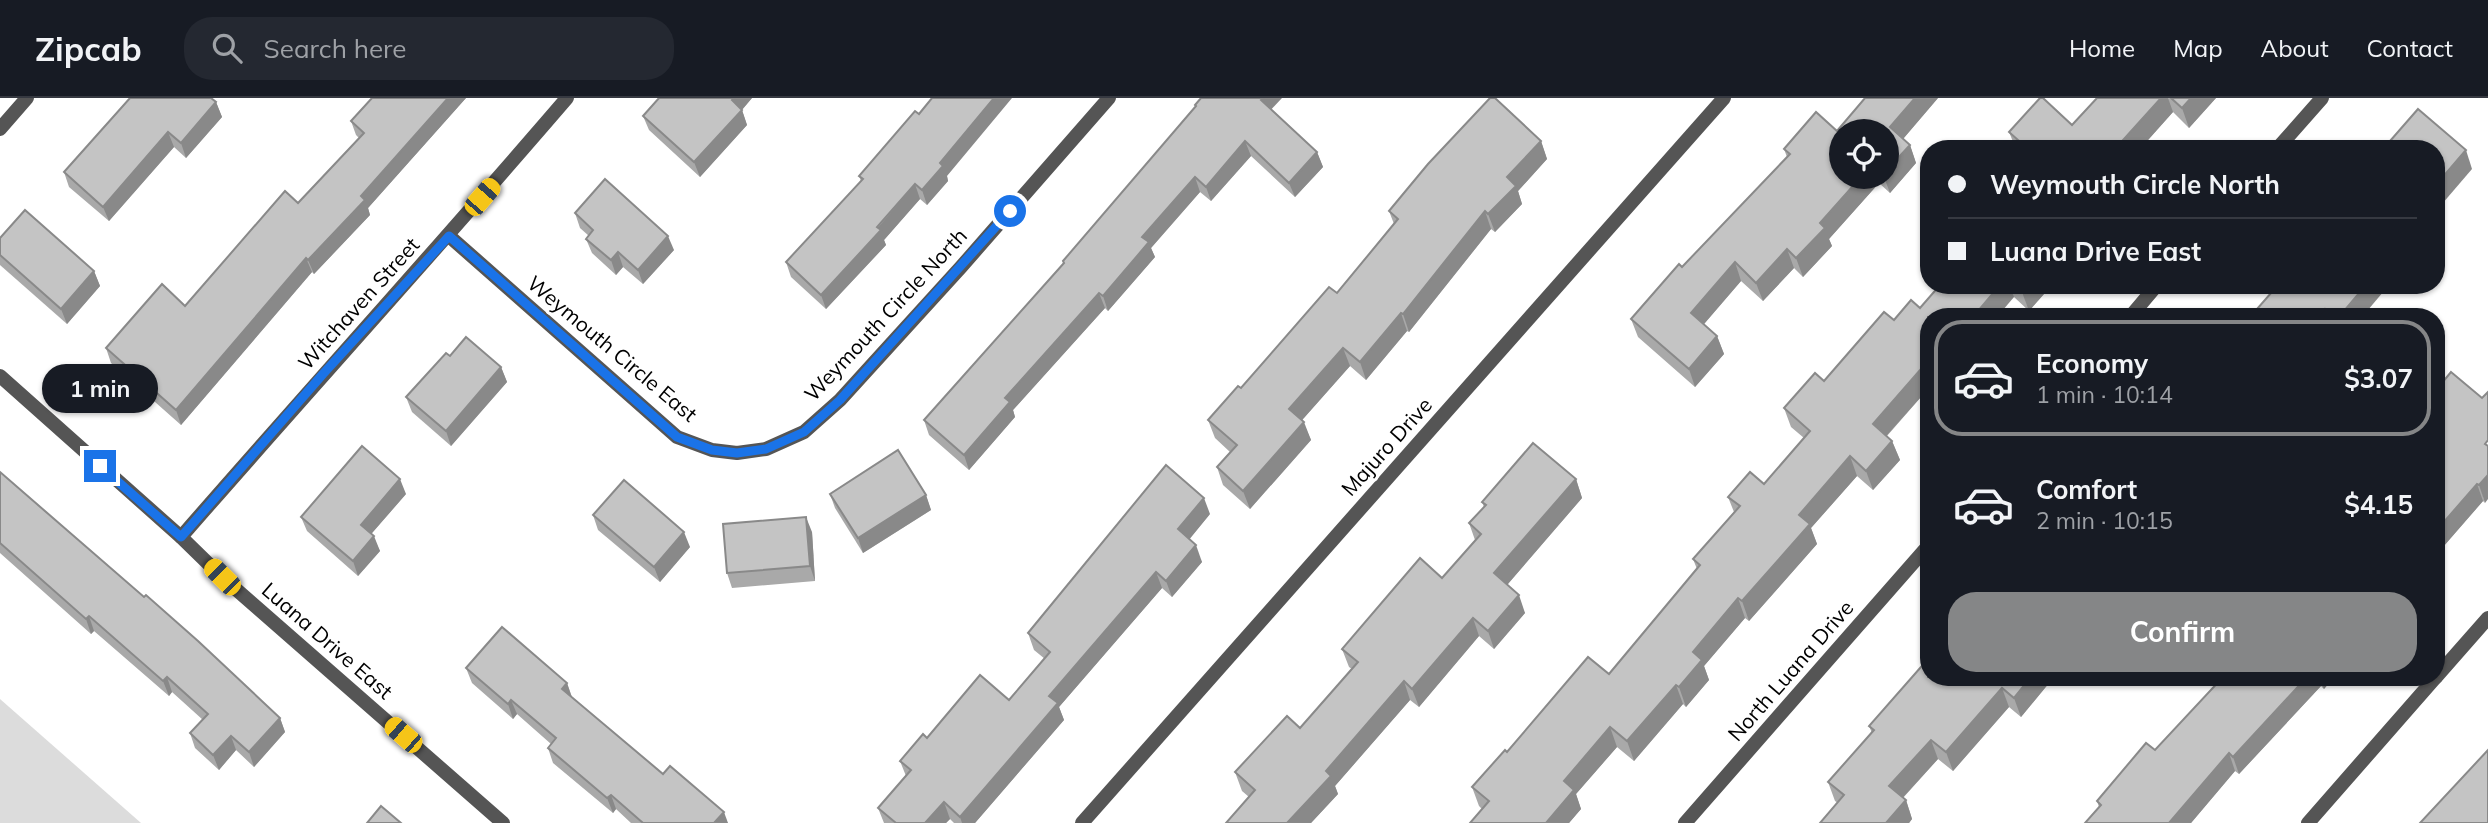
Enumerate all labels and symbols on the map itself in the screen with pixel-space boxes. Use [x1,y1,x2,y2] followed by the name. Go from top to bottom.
[461,174,504,220] car
[994,195,1026,227] route start
[798,222,972,406] street label: Weymouth Circle North
[292,232,424,375] street label: Witchaven Street
[522,270,703,427] street label: Weymouth Circle East
[42,364,158,414] callout: 1 min
[1335,392,1437,501] street label: Majuro Drive
[84,450,116,482] route end
[200,555,245,599] car
[257,576,398,704] street label: Luana Drive East
[1722,595,1858,746] street label: North Luana Drive
[381,713,426,757] car

